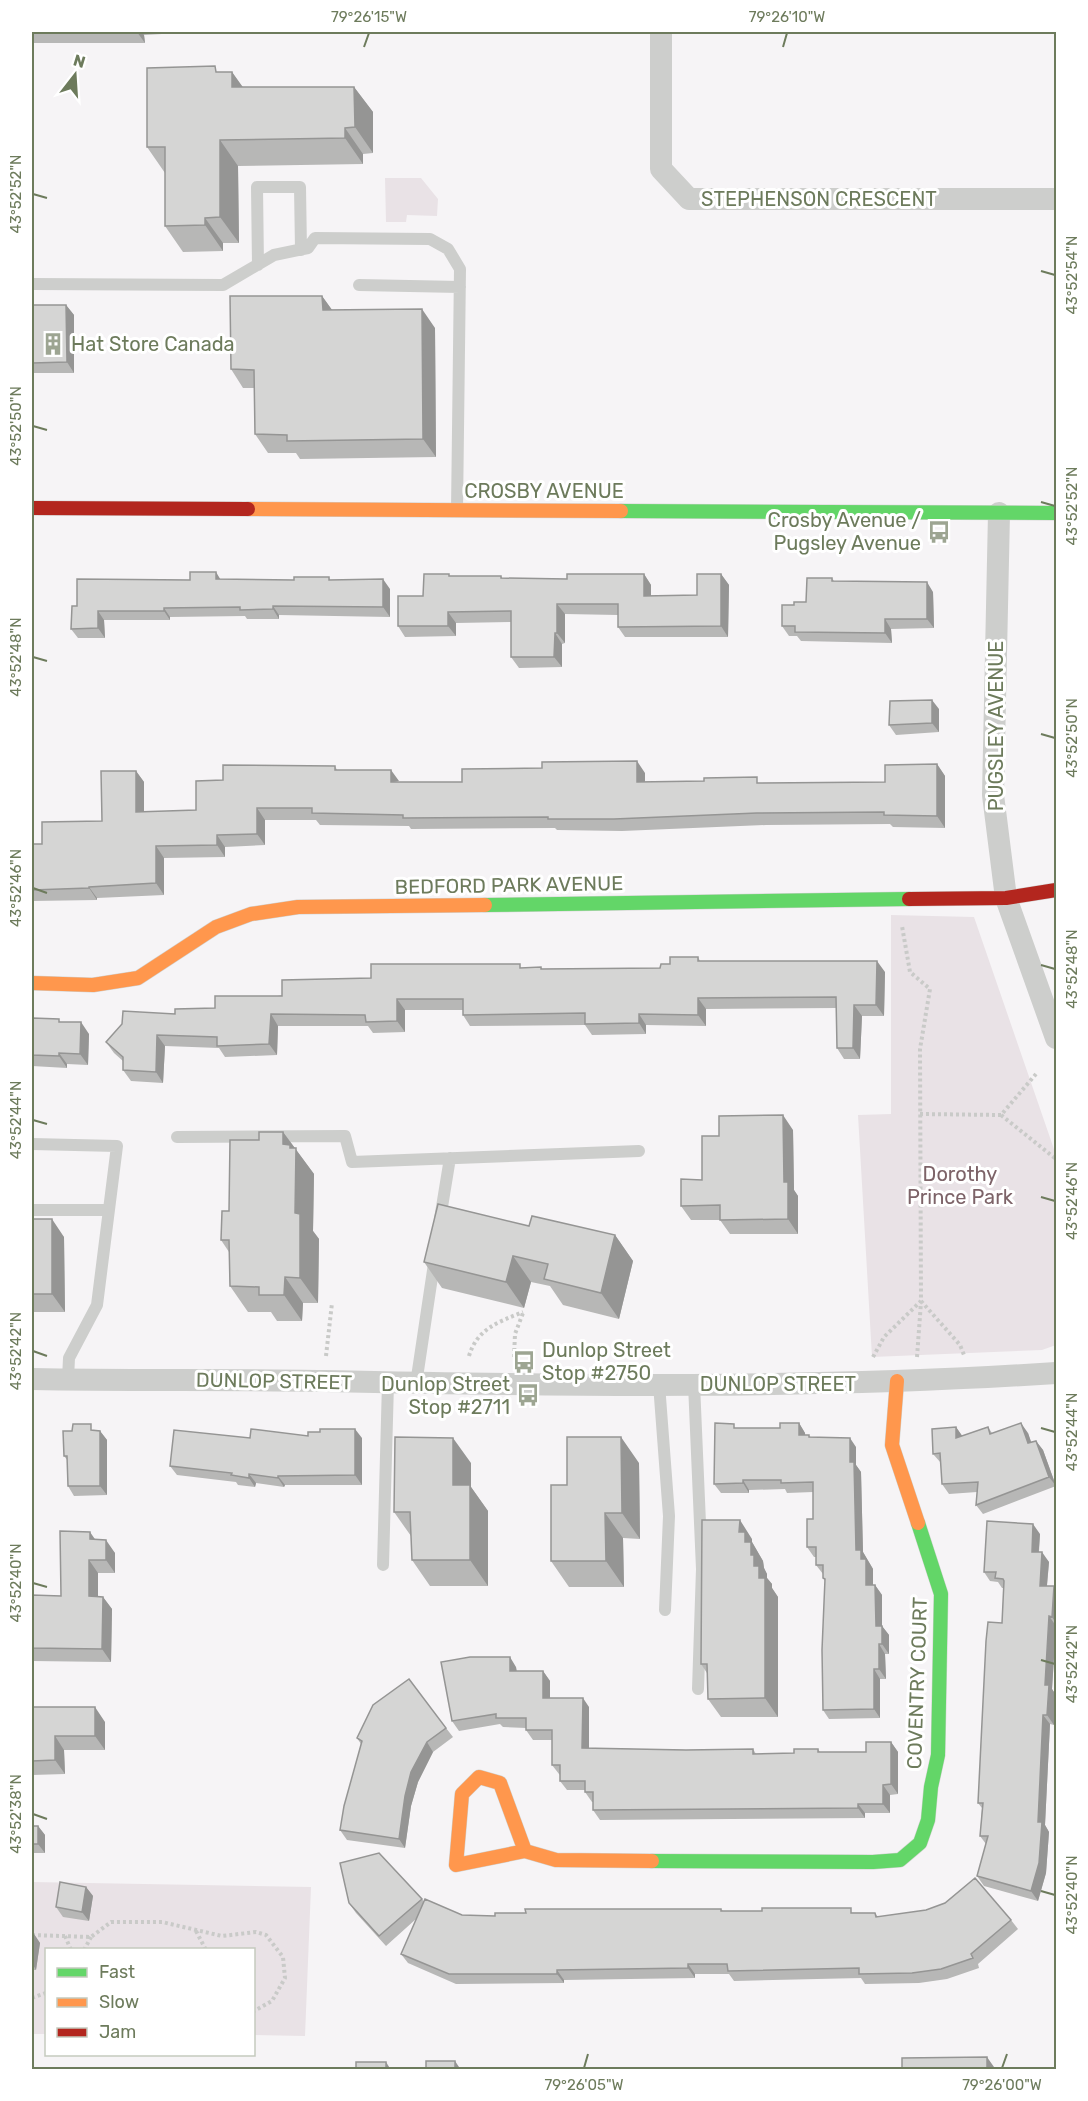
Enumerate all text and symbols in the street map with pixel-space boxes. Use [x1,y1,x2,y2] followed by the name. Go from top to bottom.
[331,8,407,26] text: 79°26'15"W
[749,8,825,26] text: 79°26'10"W
[45,45,105,105] north arrow
[71,50,88,72] text: N
[7,155,25,233] text: 43°52'52"N
[701,187,937,211] street label: STEPHENSON CRESCENT
[1063,235,1081,315] text: 43°52'54"N
[40,331,66,357] building icon: Hat Store Canada
[71,332,235,356] place label: Hat Store Canada
[7,386,25,466] text: 43°52'50"N
[1063,467,1081,545] text: 43°52'52"N
[464,479,624,503] street label: CROSBY AVENUE
[768,508,921,555] place label: Crosby Avenue / Pugsley Avenue
[926,519,952,545] bus stop icon: Crosby Avenue / Pugsley Avenue
[7,617,25,697] text: 43°52'48"N
[984,641,1008,811] street label: PUGSLEY AVENUE
[1063,698,1081,778] text: 43°52'50"N
[7,849,25,927] text: 43°52'46"N
[395,871,623,899] street label: BEDFORD PARK AVENUE
[1063,929,1081,1009] text: 43°52'48"N
[7,1081,25,1159] text: 43°52'44"N
[907,1162,1014,1209] park label: Dorothy Prince Park
[1063,1162,1081,1240] text: 43°52'46"N
[7,1312,25,1390] text: 43°52'42"N
[542,1338,671,1385] place label: Dunlop Street Stop #2750
[511,1349,537,1375] bus stop icon: Dunlop Street Stop #2750
[196,1368,353,1394] street label: DUNLOP STREET
[381,1372,510,1419] place label: Dunlop Street Stop #2711
[700,1372,857,1396] street label: DUNLOP STREET
[515,1382,541,1408] bus stop icon: Dunlop Street Stop #2711
[1063,1393,1081,1471] text: 43°52'44"N
[7,1543,25,1623] text: 43°52'40"N
[902,1596,932,1770] street label: COVENTRY COURT
[1063,1625,1081,1703] text: 43°52'42"N
[7,1774,25,1854] text: 43°52'38"N
[1063,1855,1081,1935] text: 43°52'40"N
[45,1948,255,2056] legend
[99,1961,135,1983] text: Fast
[99,1991,139,2013] text: Slow
[99,2021,136,2043] text: Jam
[544,2076,624,2094] text: 79°26'05"W
[962,2076,1042,2094] text: 79°26'00"W

